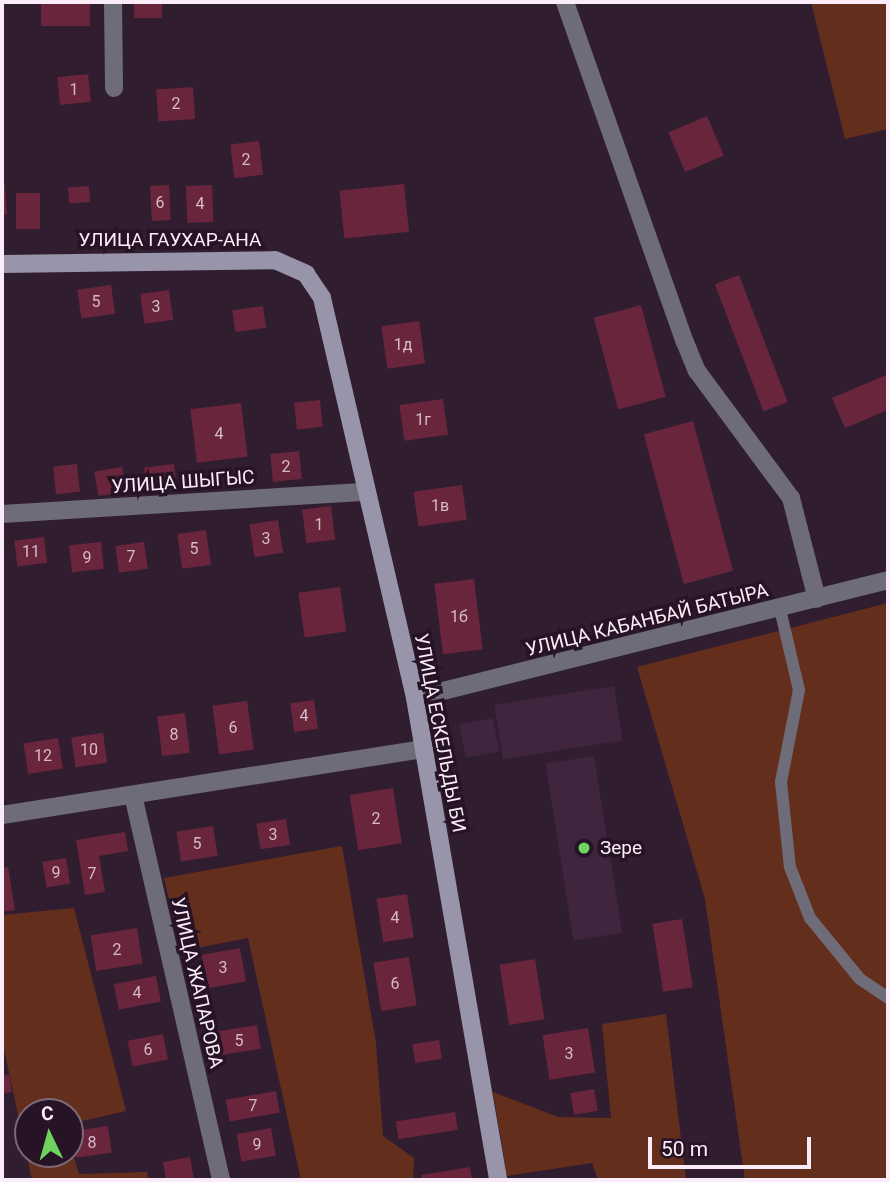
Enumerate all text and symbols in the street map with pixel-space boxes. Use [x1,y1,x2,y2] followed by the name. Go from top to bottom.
[70,80,78,100] house number: 1
[172,94,180,114] house number: 2
[242,150,250,170] house number: 2
[156,193,164,213] house number: 6
[196,194,204,214] house number: 4
[79,229,261,251] street label: УЛИЦА ГАУХАР-АНА
[92,292,100,312] house number: 5
[152,297,160,317] house number: 3
[394,335,412,355] house number: 1д
[415,410,431,430] house number: 1г
[215,424,223,444] house number: 4
[282,457,290,477] house number: 2
[111,466,255,498] street label: УЛИЦА ШЫГЫС
[431,496,449,516] house number: 1в
[315,515,323,535] house number: 1
[262,529,270,549] house number: 3
[190,539,198,559] house number: 5
[22,542,40,562] house number: 11
[127,547,135,567] house number: 7
[83,548,91,568] house number: 9
[524,579,770,661] street label: УЛИЦА КАБАНБАЙ БАТЫРА
[450,607,468,627] house number: 1б
[410,632,470,834] street label: УЛИЦА ЕСКЕЛЬДЫ БИ
[300,706,308,726] house number: 4
[229,718,237,738] house number: 6
[170,725,178,745] house number: 8
[80,740,98,760] house number: 10
[34,746,52,766] house number: 12
[372,809,380,829] house number: 2
[269,825,277,845] house number: 3
[193,834,201,854] house number: 5
[600,837,642,859] place label: Зере
[574,838,594,858] marker: Зере
[52,863,60,883] house number: 9
[88,864,96,884] house number: 7
[166,895,228,1071] street label: УЛИЦА ЖАПАРОВА
[391,908,399,928] house number: 4
[113,940,121,960] house number: 2
[219,958,227,978] house number: 3
[391,974,399,994] house number: 6
[133,983,141,1003] house number: 4
[235,1031,243,1051] house number: 5
[144,1040,152,1060] house number: 6
[565,1044,573,1064] house number: 3
[249,1096,257,1116] house number: 7
[14,1098,84,1168] north arrow
[40,1102,54,1126] text: С
[652,1122,815,1166] scale bar
[88,1133,96,1153] house number: 8
[253,1135,261,1155] house number: 9
[661,1137,708,1161] text: 50 m

